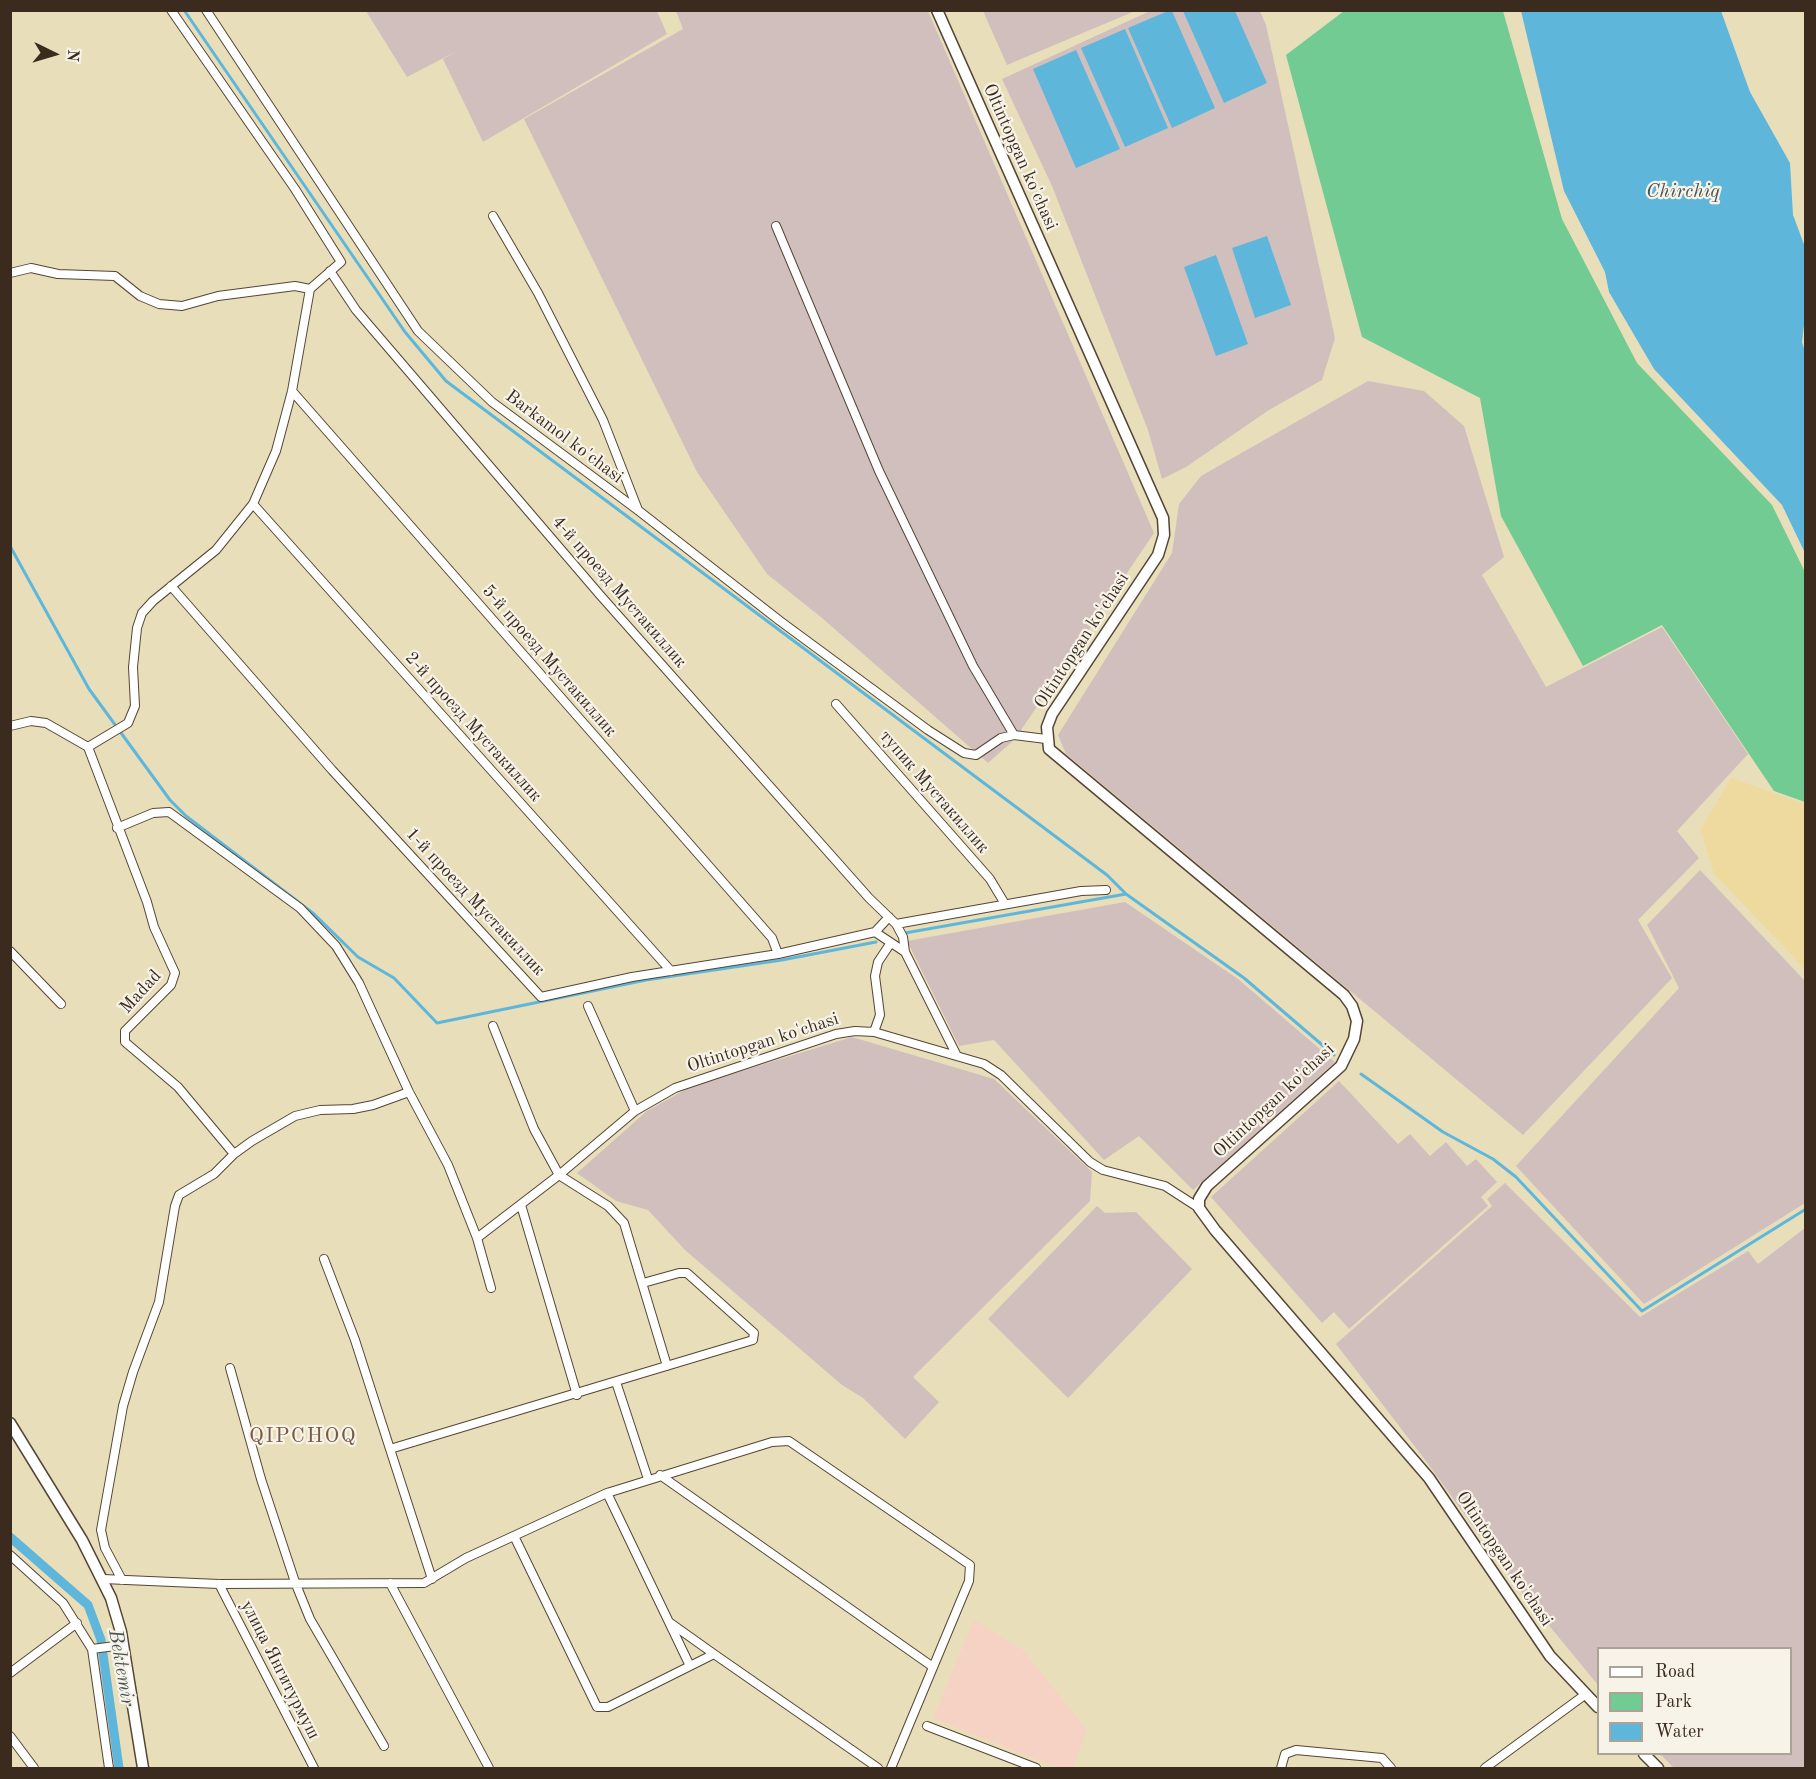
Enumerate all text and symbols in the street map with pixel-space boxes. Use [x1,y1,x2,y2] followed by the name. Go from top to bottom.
[24,24,84,84] north arrow
[63,49,80,62] text: N
[978,80,1062,234] street label: Oltintopgan ko'chasi
[1646,180,1720,204] water label: Chirchiq
[501,386,627,488] street label: Barkamol ko'chasi
[547,512,691,672] street label: 4-й проезд Мустакиллик
[1030,569,1134,713] street label: Oltintopgan ko'chasi
[477,581,621,741] street label: 5-й проезд Мустакиллик
[400,648,546,806] street label: 2-й проезд Мустакиллик
[875,726,993,858] street label: тупик Мустакиллик
[401,824,549,980] street label: 1-й проезд Мустакиллик
[116,966,166,1018] street label: Madad
[684,1008,842,1078] street label: Oltintopgan ko'chasi
[1209,1039,1339,1163] street label: Oltintopgan ko'chasi
[249,1423,357,1449] district label: QIPCHOQ
[1451,1487,1557,1631] street label: Oltintopgan ko'chasi
[236,1597,324,1743] street label: улица Янгитурмуш
[102,1628,140,1708] water label: Bektemir
[1597,1647,1792,1755] legend
[1655,1663,1695,1681] text: Road
[1655,1693,1692,1711] text: Park
[1655,1723,1704,1741] text: Water

